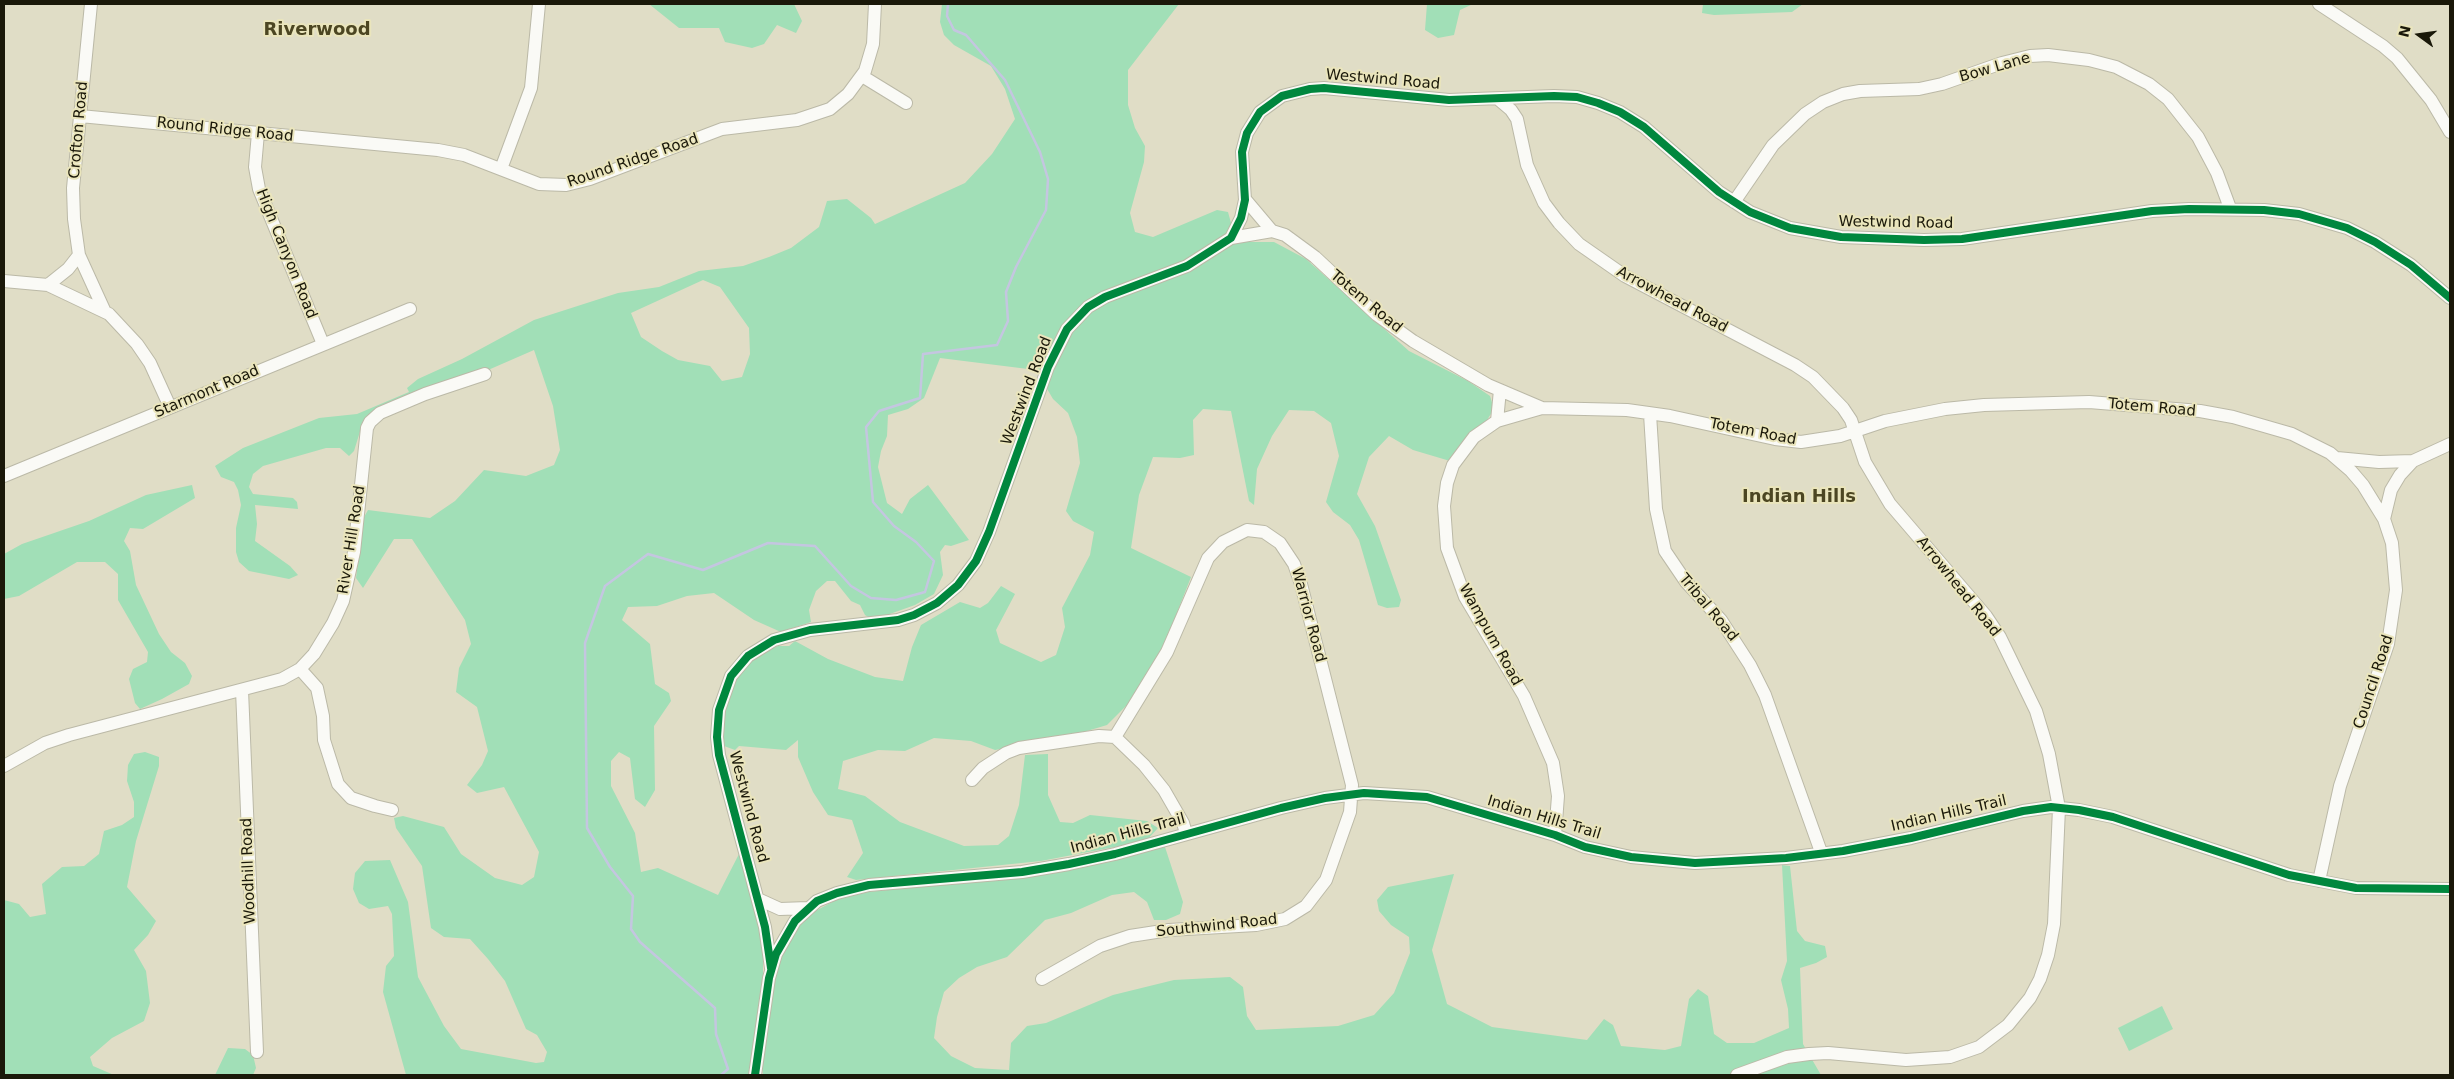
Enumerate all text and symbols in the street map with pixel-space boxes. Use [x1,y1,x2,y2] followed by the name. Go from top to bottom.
[2394,10,2444,60] north arrow
[263,19,371,41] district label: Riverwood
[2395,24,2414,39] text: N
[1958,49,2032,87] street label: Bow Lane
[1325,66,1441,94] street label: Westwind Road
[66,81,92,179] street label: Crofton Road
[156,114,294,146] street label: Round Ridge Road
[565,130,701,192] street label: Round Ridge Road
[252,186,320,322] street label: High Canyon Road
[1838,213,1954,233] street label: Westwind Road
[1613,263,1731,337] street label: Arrowhead Road
[1327,267,1405,337] street label: Totem Road
[998,334,1056,448] street label: Westwind Road
[152,362,262,422] street label: Starmont Road
[2107,395,2197,421] street label: Totem Road
[1708,415,1798,449] street label: Totem Road
[335,484,369,596] street label: River Hill Road
[1742,486,1856,508] district label: Indian Hills
[1912,533,2004,641] street label: Arrowhead Road
[1287,566,1329,664] street label: Warrior Road
[1675,571,1741,645] street label: Tribal Road
[1455,581,1525,689] street label: Wampum Road
[2350,633,2398,731] street label: Council Road
[724,749,772,865] street label: Westwind Road
[1485,792,1603,844] street label: Indian Hills Trail
[1889,792,2009,836] street label: Indian Hills Trail
[1069,810,1187,858] street label: Indian Hills Trail
[238,818,260,924] street label: Woodhill Road
[1156,911,1278,941] street label: Southwind Road

